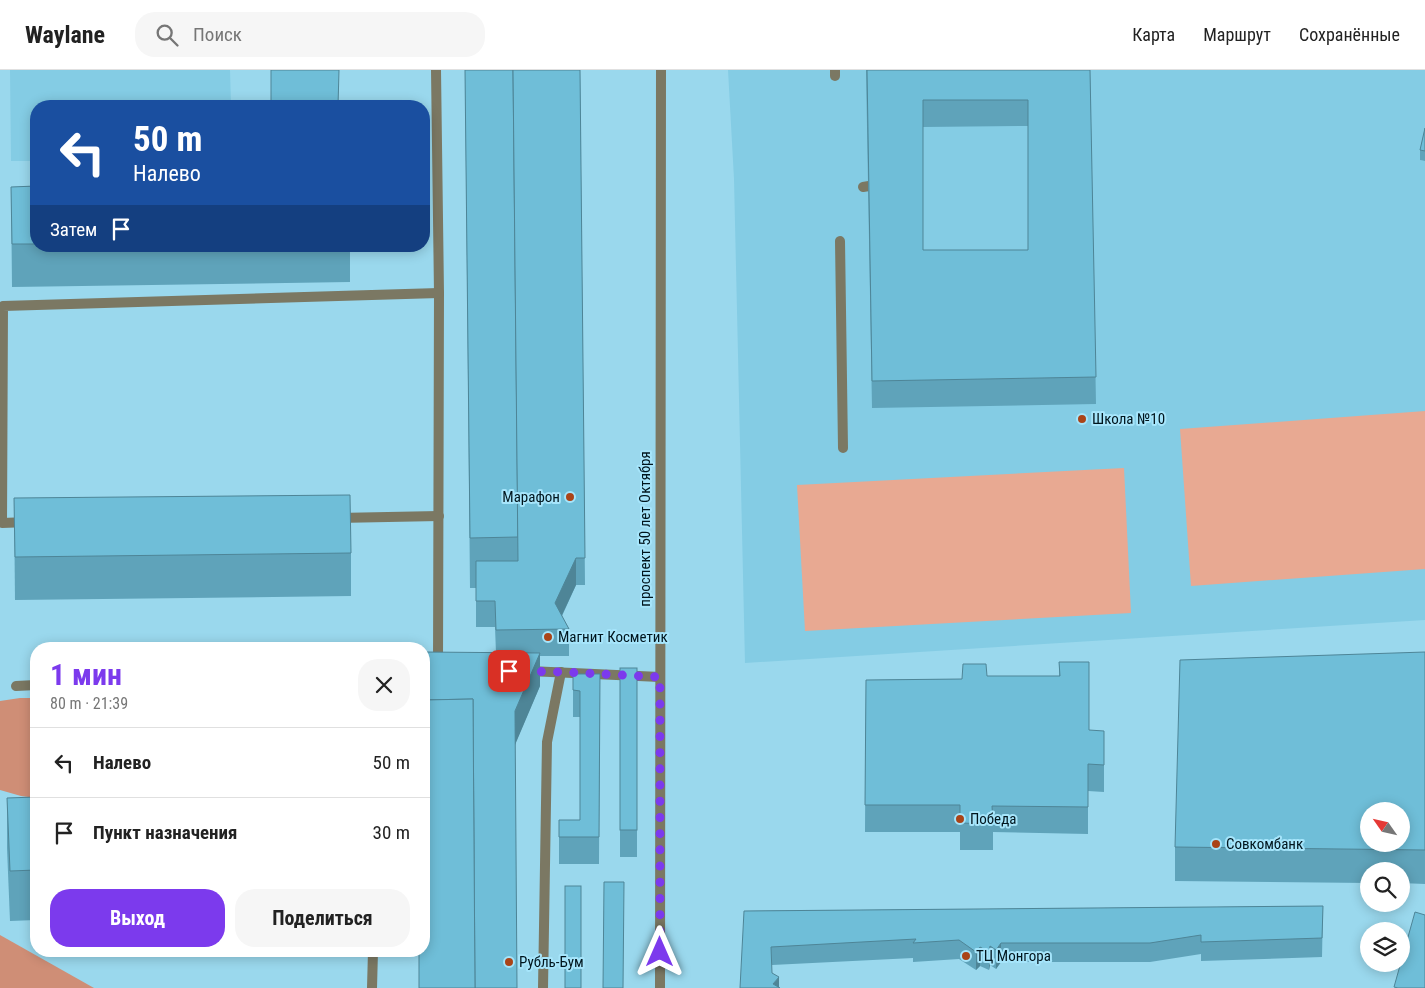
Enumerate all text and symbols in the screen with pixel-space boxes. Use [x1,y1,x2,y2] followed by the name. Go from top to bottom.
[135,12,485,57] search box
[25,21,105,49] text: Waylane
[153,21,181,49] icon: search
[193,23,242,46] text: Поиск
[1132,24,1175,45] text: Карта
[1203,24,1271,45] text: Маршрут
[1299,24,1400,45] text: Сохранённые
[133,119,202,160] text: 50 m
[50,120,115,185] icon: left
[133,161,201,186] text: Налево
[107,215,135,243] icon: arrive
[50,218,97,241] text: Затем
[1092,410,1165,428] place label: Школа №10
[1076,413,1088,425] marker: Школа №10
[636,451,654,607] street label: проспект 50 лет Октября
[502,488,560,506] place label: Марафон
[564,491,576,503] marker: Марафон
[558,628,668,646] place label: Магнит Косметик
[542,631,554,643] marker: Магнит Косметик
[488,650,530,692] pin
[50,657,122,692] text: 1 мин
[495,657,523,685] icon: arrive
[358,659,410,711] button: close
[50,694,128,713] text: 80 m · 21:39
[50,749,78,777] icon: left
[93,751,151,774] text: Налево
[373,751,410,774] text: 50 m
[1360,802,1410,852] north arrow
[1360,802,1410,972] map controls
[970,810,1016,828] place label: Победа
[954,813,966,825] marker: Победа
[50,819,78,847] icon: arrive
[93,821,237,844] text: Пункт назначения
[373,821,410,844] text: 30 m
[1226,835,1303,853] place label: Совкомбанк
[1210,838,1222,850] marker: Совкомбанк
[1360,862,1410,912] button: search
[50,889,225,947] button: Выход
[235,889,410,947] button: Поделиться
[1360,922,1410,972] button: layers
[633,925,685,977] position arrow
[976,947,1051,965] place label: ТЦ Монгора
[960,950,972,962] marker: ТЦ Монгора
[519,953,584,971] place label: Рубль-Бум
[503,956,515,968] marker: Рубль-Бум

